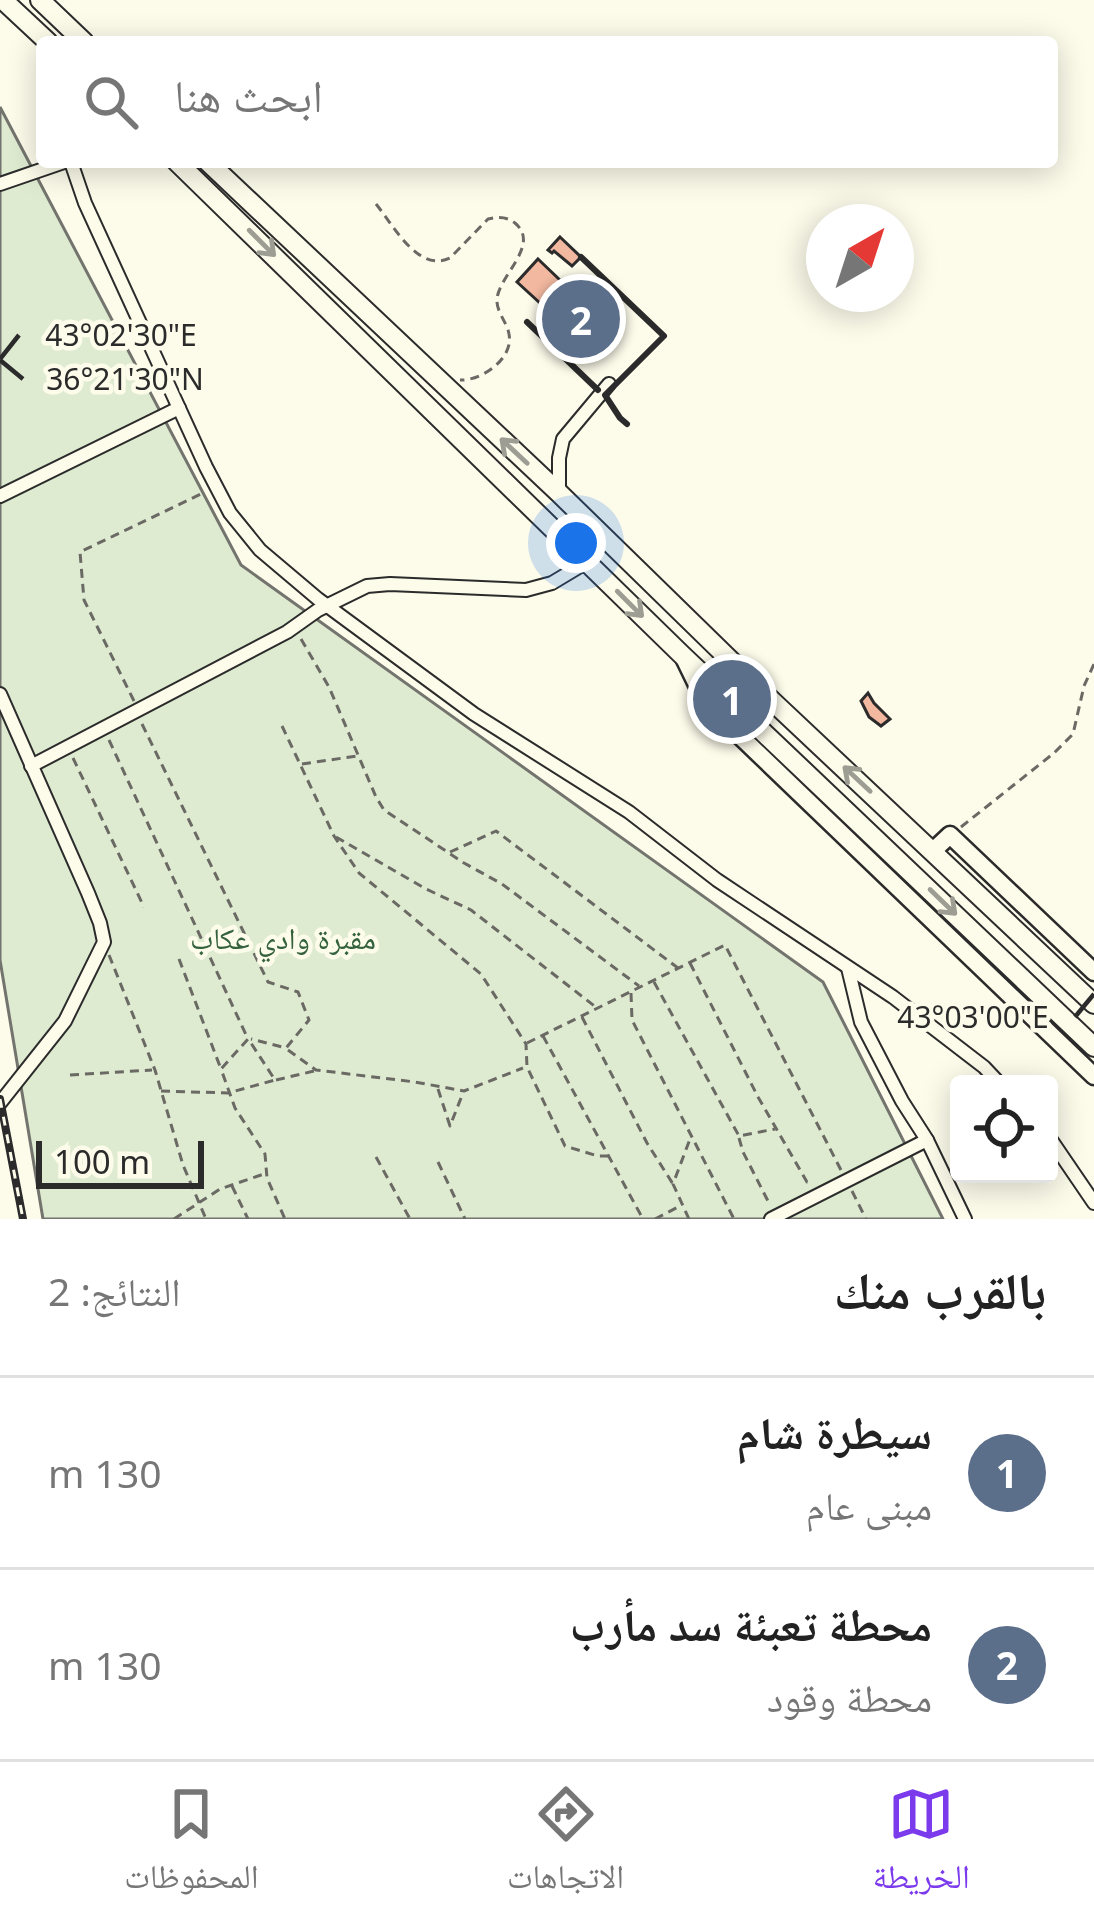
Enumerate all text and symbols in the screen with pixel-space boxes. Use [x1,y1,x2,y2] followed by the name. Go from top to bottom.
[36,36,1058,168] search box
[174,64,323,125] text: ابحث هنا
[78,69,144,135] icon: search
[806,204,914,312] north arrow
[247,228,276,256] one-way arrow
[542,274,620,364] pin: 2
[45,314,197,355] text: 43°02'30"E
[46,358,204,399] text: 36°21'30"N
[500,438,530,465] one-way arrow
[546,513,606,573] your location
[615,590,644,618] one-way arrow
[693,654,771,744] pin: 1
[842,766,872,793] one-way arrow
[928,888,957,916] one-way arrow
[190,917,376,963] park label: مقبرة وادي عكاب
[897,996,1049,1037] text: 43°03'00"E
[950,1075,1058,1183] map controls
[950,1075,1058,1183] button: locate
[36,1135,204,1188] scale bar
[54,1139,150,1184] text: 100 m
[834,1254,1046,1324] text: بالقرب منك
[48,1264,180,1317] text: النتائج: 2
[737,1401,932,1462] text: سيطرة شام
[48,1446,162,1499] text: 130 m
[996,1446,1018,1499] text: 1
[806,1478,932,1531] text: مبنى عام
[570,1593,932,1654] text: محطة تعبئة سد مأرب
[48,1638,162,1691] text: 130 m
[996,1638,1018,1691] text: 2
[767,1670,932,1723] text: محطة وقود
[124,1781,259,1909] tab: المحفوظات
[507,1781,624,1909] tab: الاتجاهات
[873,1781,970,1909] tab: الخريطة

